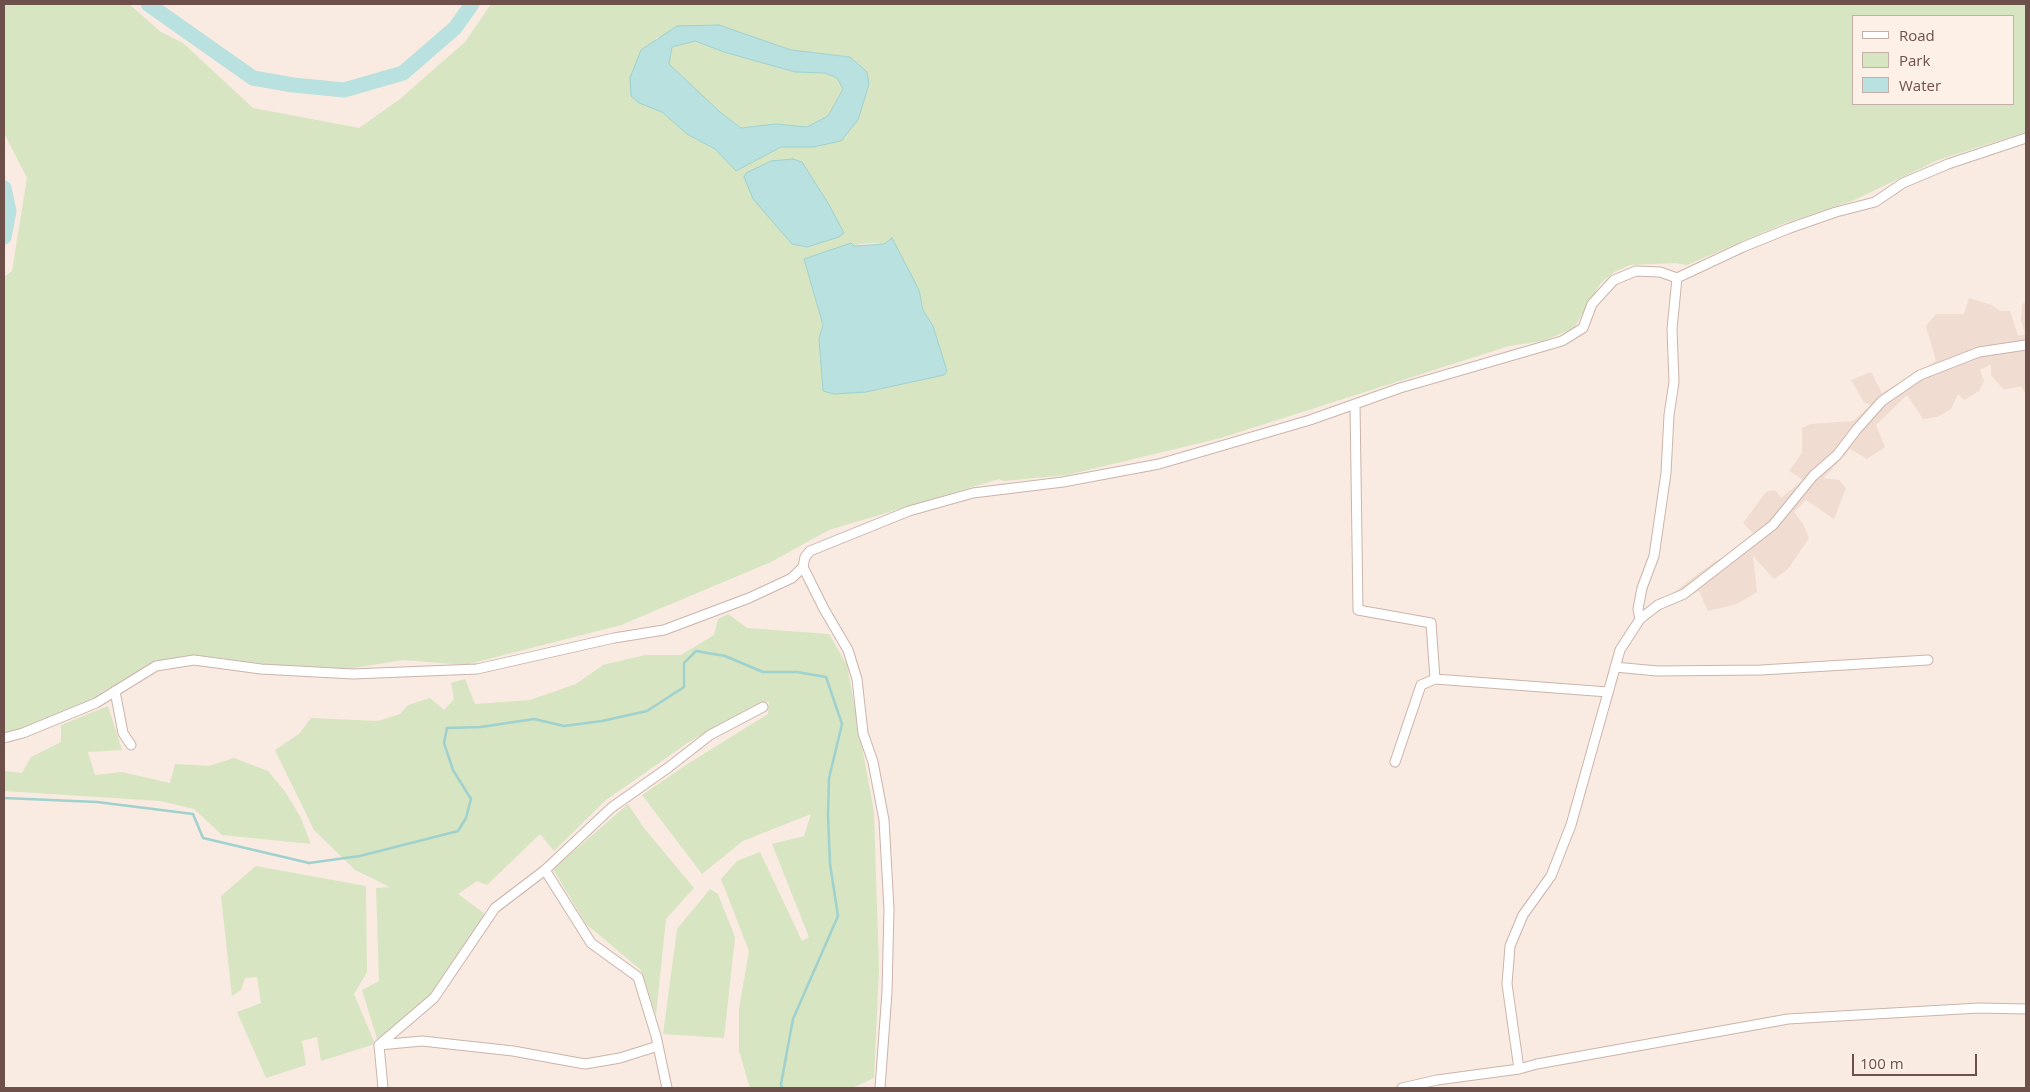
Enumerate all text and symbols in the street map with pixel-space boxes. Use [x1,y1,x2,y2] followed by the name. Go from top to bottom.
[1852,15,2015,105] legend
[1899,25,1935,45] text: Road
[1899,50,1930,70] text: Park
[1899,75,1941,95] text: Water
[1855,1044,1980,1076] scale bar
[1860,1053,1904,1073] text: 100 m

